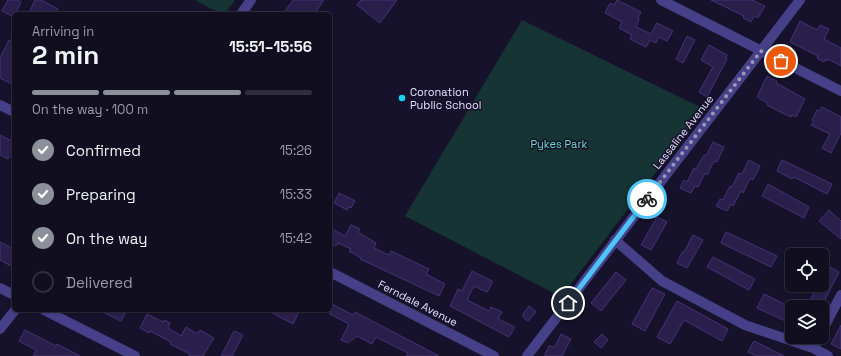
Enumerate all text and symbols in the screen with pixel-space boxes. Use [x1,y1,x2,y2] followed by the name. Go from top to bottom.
[32,23,94,40] text: Arriving in
[229,37,312,56] text: 15:51–15:56
[32,38,99,72] text: 2 min
[764,44,798,78] pin
[770,50,792,72] icon: bag
[410,85,482,112] place label: Coronation Public School
[650,92,716,172] street label: Lassaline Avenue
[397,93,407,103] marker: Coronation Public School
[32,101,148,118] text: On the way · 100 m
[531,137,588,151] park label: Pykes Park
[32,139,54,161] icon: check
[66,141,141,160] text: Confirmed
[280,142,312,159] text: 15:26
[627,179,667,219] courier
[32,183,54,205] icon: check
[66,185,136,204] text: Preparing
[280,186,312,203] text: 15:33
[636,188,658,210] icon: bike
[32,227,54,249] icon: check
[66,229,147,248] text: On the way
[280,230,312,247] text: 15:42
[785,248,829,344] map controls
[785,248,829,292] button: locate
[66,273,133,292] text: Delivered
[376,277,460,329] street label: Ferndale Avenue
[551,286,585,320] pin
[557,292,579,314] icon: home
[785,300,829,344] button: layers

